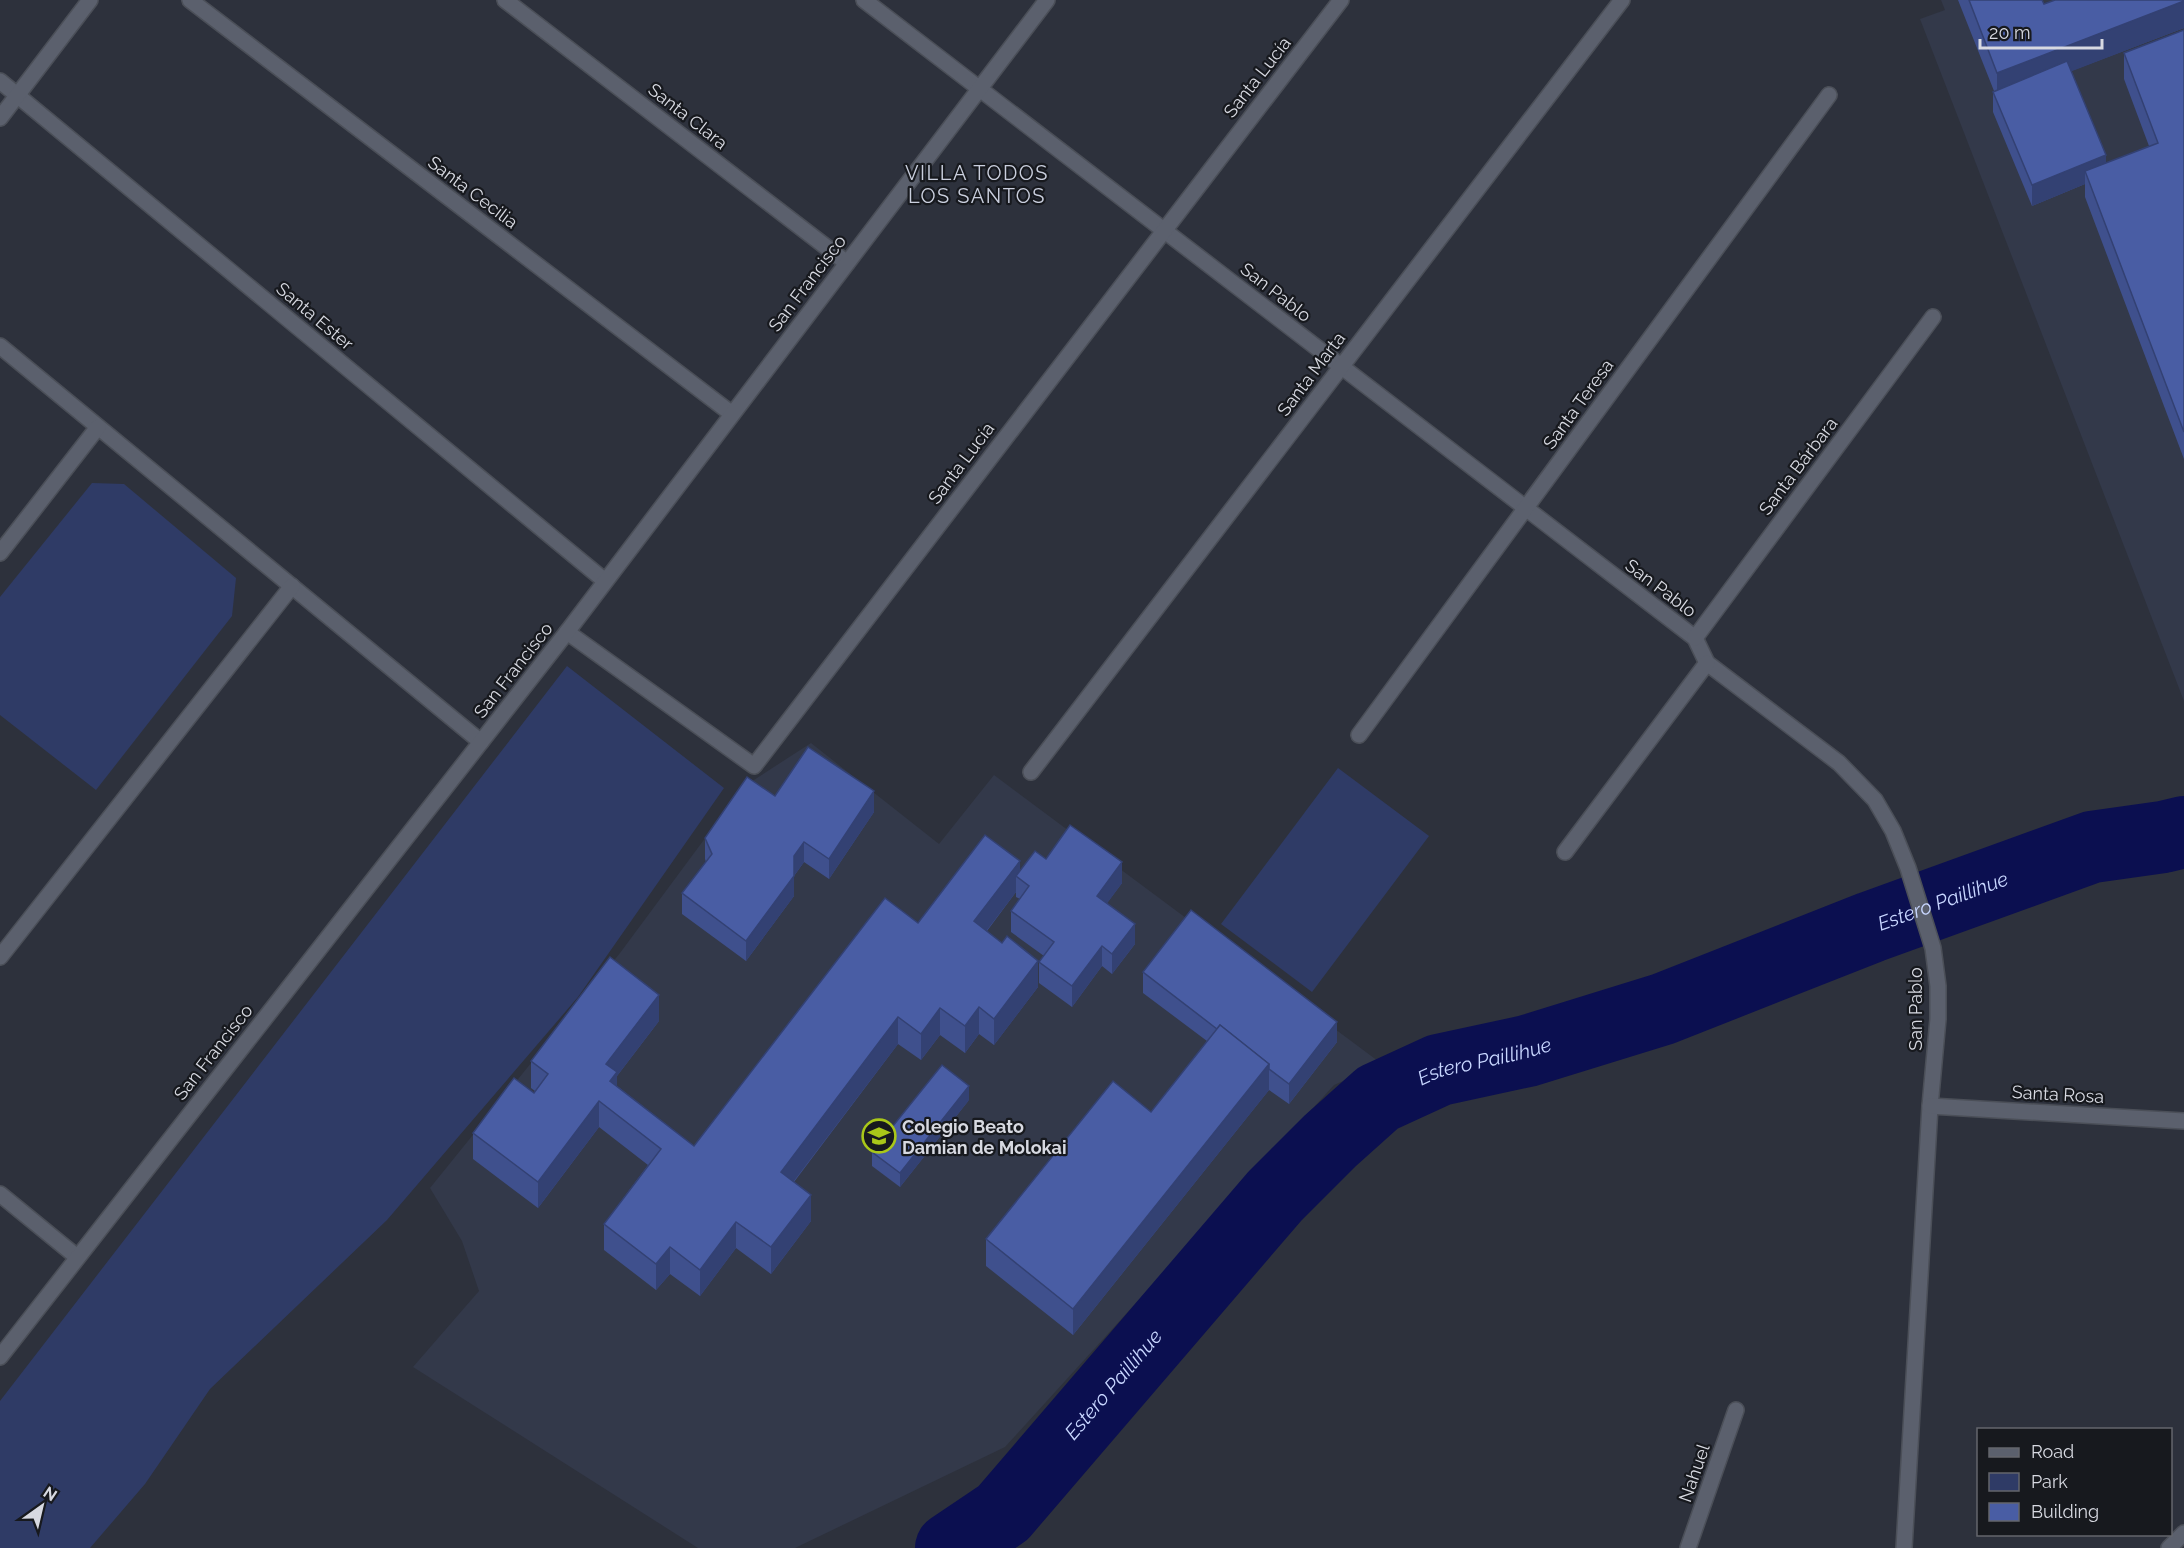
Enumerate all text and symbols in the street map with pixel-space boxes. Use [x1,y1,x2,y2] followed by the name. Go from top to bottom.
[1980,12,2102,50] scale bar
[1989,22,2031,43] text: 20 m
[1219,33,1295,121] street label: Santa Lucía
[644,79,732,153] street label: Santa Clara
[424,151,522,233] street label: Santa Cecilia
[905,161,1049,208] district label: VILLA TODOS LOS SANTOS
[764,230,850,335] street label: San Francisco
[1237,258,1316,326] street label: San Pablo
[272,278,358,355] street label: Santa Ester
[1273,328,1349,420] street label: Santa Marta
[1538,355,1618,453] street label: Santa Teresa
[1754,413,1842,519] street label: Santa Bárbara
[924,418,998,508] street label: Santa Lucía
[1621,555,1701,622] street label: San Pablo
[469,618,557,722] street label: San Francisco
[1874,866,2012,936] water label: Estero Paillihue
[1905,967,1926,1051] street label: San Pablo
[169,1000,257,1104] street label: San Francisco
[1414,1032,1555,1090] water label: Estero Paillihue
[2011,1081,2105,1107] street label: Santa Rosa
[902,1116,1067,1158] place label: Colegio Beato Damian de Molokai
[861,1118,897,1154] school or university icon: Colegio Beato Damian de Molokai
[1059,1324,1167,1444] water label: Estero Paillihue
[1977,1428,2172,1536] legend
[1674,1441,1714,1505] street label: Nahuel
[2031,1441,2074,1462] text: Road
[2031,1471,2068,1492] text: Park
[12,1476,72,1536] north arrow
[40,1483,60,1505] text: N
[2031,1501,2099,1522] text: Building

